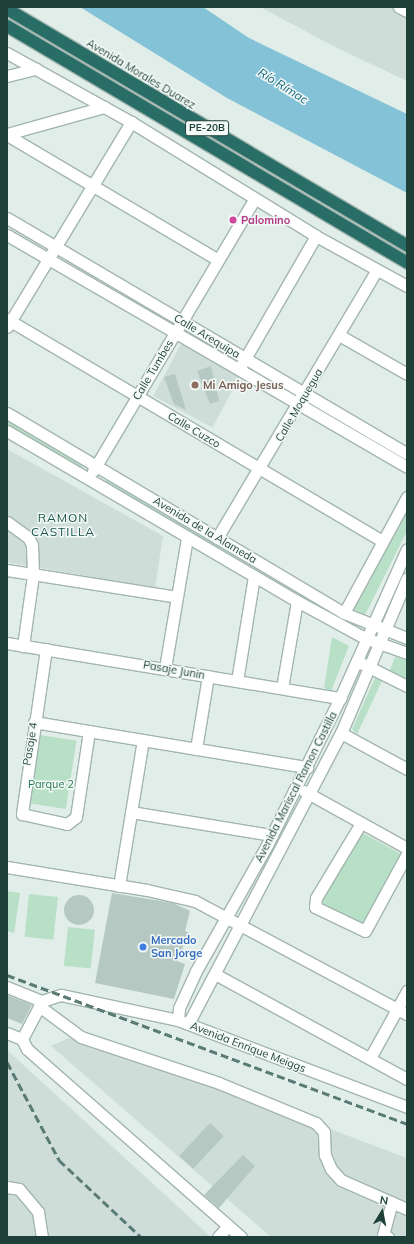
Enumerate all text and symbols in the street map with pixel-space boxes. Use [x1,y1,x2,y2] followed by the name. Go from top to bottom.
[84,36,198,112] street label: Avenida Morales Duarez
[255,65,311,107] water label: Río Rímac
[185,120,229,136] road number: PE-20B
[241,213,290,227] place label: Palomino
[228,215,238,225] marker: Palomino
[172,311,242,361] street label: Calle Arequipa
[130,337,176,403] street label: Calle Tumbes
[273,366,325,444] street label: Calle Moquegua
[203,378,283,392] place label: Mi Amigo Jesus
[190,380,200,390] marker: Mi Amigo Jesus
[165,409,223,451] street label: Calle Cuzco
[151,494,259,566] street label: Avenida de la Alameda
[31,511,95,539] district label: RAMON CASTILLA
[142,658,206,682] street label: Pasaje Junin
[252,709,340,865] street label: Avenida Mariscal Ramon Castilla
[20,721,40,767] street label: Pasaje 4
[28,777,74,791] park label: Parque 2
[151,934,202,960] place label: Mercado San Jorge
[138,942,148,952] marker: Mercado San Jorge
[188,1019,308,1075] street label: Avenida Enrique Meiggs
[362,1192,402,1232] north arrow
[379,1193,389,1208] text: N

